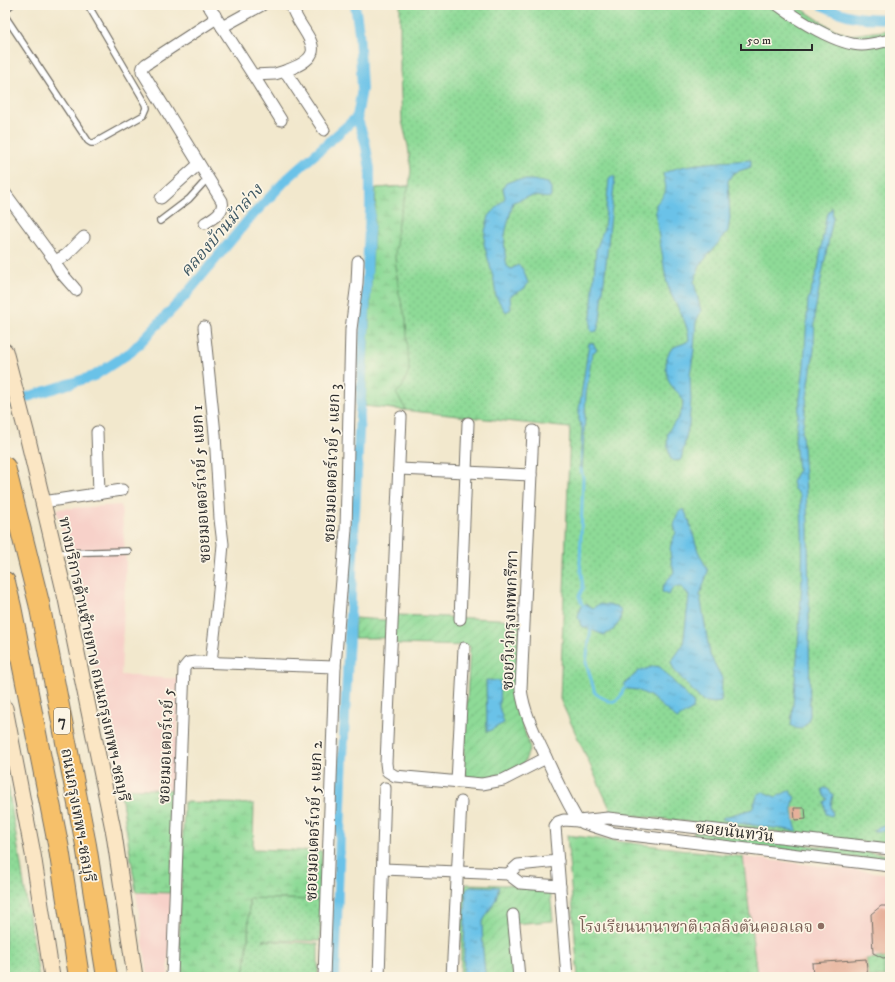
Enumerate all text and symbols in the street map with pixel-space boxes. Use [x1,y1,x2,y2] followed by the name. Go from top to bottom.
[741,26,812,52] scale bar
[747,33,771,48] text: 50 m
[175,178,269,282] water label: คลองบ้านม้าล่าง
[319,383,345,543] street label: ซอยมอเตอร์เวย์ 5 แยก 3
[187,404,215,564] street label: ซอยมอเตอร์เวย์ 5 แยก 1
[53,515,134,804] street label: ทางบริการด้านซ้ายทาง ถนนกรุงเทพฯ-ชลบุรี
[498,550,523,690] street label: ซอยวิเว่กรุงเทพกรีฑา
[154,688,178,804] street label: ซอยมอเตอร์เวย์ 5
[54,708,70,734] road number: 7
[301,740,327,902] street label: ซอยมอเตอร์เวย์ 5 แยก 2
[55,747,100,884] street label: ถนนกรุงเทพฯ-ชลบุรี
[694,817,775,847] street label: ซอยนันทวัน
[579,916,813,937] place label: โรงเรียนนานาชาติเวลลิงตันคอลเลจ
[816,921,826,931] marker: โรงเรียนนานาชาติเวลลิงตันคอลเลจ

